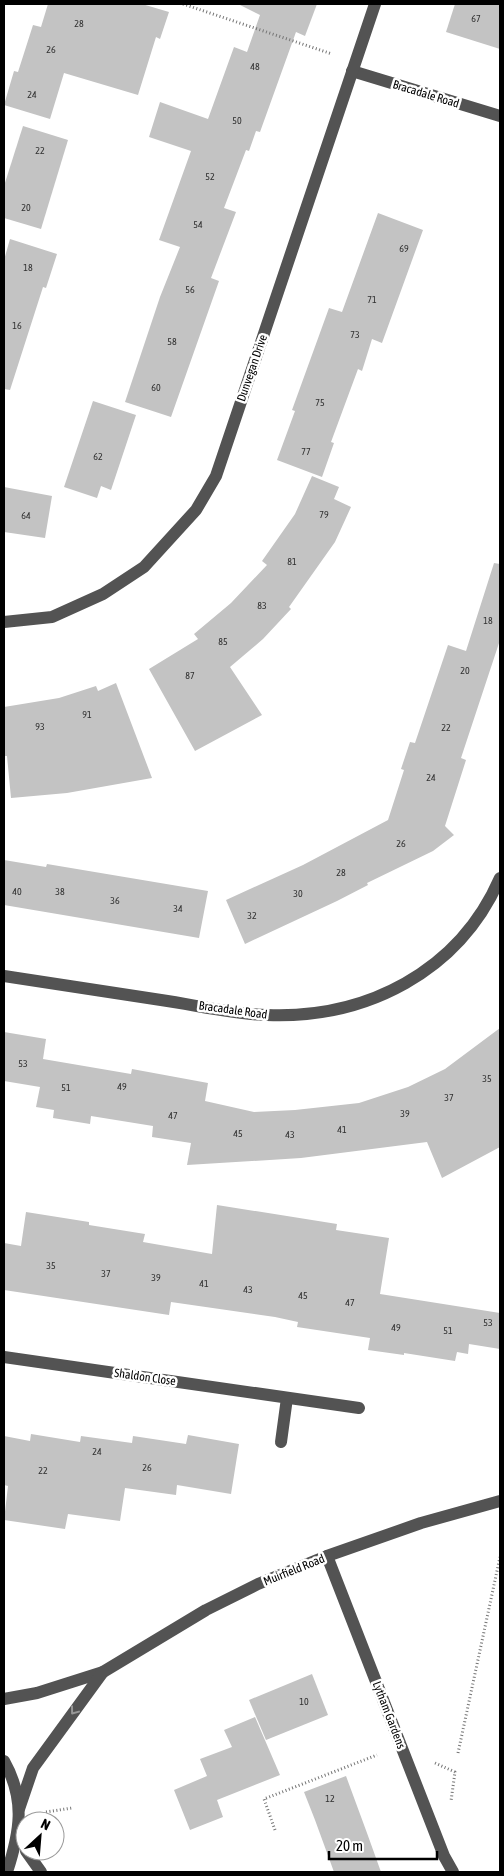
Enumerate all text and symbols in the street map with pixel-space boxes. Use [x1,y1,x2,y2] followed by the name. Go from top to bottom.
[471,13,481,24] house number: 67
[74,18,84,29] house number: 28
[46,44,56,55] house number: 26
[250,61,260,72] house number: 48
[391,77,461,111] street label: Bracadale Road
[27,89,37,100] house number: 24
[232,115,242,126] house number: 50
[35,145,45,156] house number: 22
[205,171,215,182] house number: 52
[21,202,31,213] house number: 20
[193,219,203,230] house number: 54
[399,243,409,254] house number: 69
[23,262,33,273] house number: 18
[185,284,195,295] house number: 56
[367,294,377,305] house number: 71
[12,320,22,331] house number: 16
[350,329,360,340] house number: 73
[234,333,270,403] street label: Dunvegan Drive
[167,336,177,347] house number: 58
[151,382,161,393] house number: 60
[315,397,325,408] house number: 75
[301,446,311,457] house number: 77
[93,451,103,462] house number: 62
[319,509,329,520] house number: 79
[21,510,31,521] house number: 64
[287,556,297,567] house number: 81
[257,600,267,611] house number: 83
[483,615,493,626] house number: 18
[218,636,228,647] house number: 85
[460,665,470,676] house number: 20
[185,670,195,681] house number: 87
[82,709,92,720] house number: 91
[35,721,45,732] house number: 93
[441,722,451,733] house number: 22
[426,772,436,783] house number: 24
[396,838,406,849] house number: 26
[336,867,346,878] house number: 28
[12,886,22,897] house number: 40
[55,886,65,897] house number: 38
[293,888,303,899] house number: 30
[110,895,120,906] house number: 36
[173,903,183,914] house number: 34
[247,910,257,921] house number: 32
[198,998,268,1022] street label: Bracadale Road
[18,1058,28,1069] house number: 53
[482,1073,492,1084] house number: 35
[117,1081,127,1092] house number: 49
[61,1082,71,1093] house number: 51
[444,1092,454,1103] house number: 37
[400,1108,410,1119] house number: 39
[168,1110,178,1121] house number: 47
[337,1124,347,1135] house number: 41
[233,1128,243,1139] house number: 45
[285,1129,295,1140] house number: 43
[46,1260,56,1271] house number: 35
[101,1268,111,1279] house number: 37
[151,1272,161,1283] house number: 39
[199,1278,209,1289] house number: 41
[243,1284,253,1295] house number: 43
[298,1290,308,1301] house number: 45
[345,1297,355,1308] house number: 47
[483,1317,493,1328] house number: 53
[391,1322,401,1333] house number: 49
[443,1325,453,1336] house number: 51
[113,1366,177,1388] street label: Shaldon Close
[92,1446,102,1457] house number: 24
[142,1462,152,1473] house number: 26
[38,1465,48,1476] house number: 22
[261,1551,327,1589] street label: Muirfield Road
[370,1679,408,1751] street label: Lytham Gardens
[299,1696,309,1707] house number: 10
[71,1705,80,1715] one-way arrow
[325,1793,335,1804] house number: 12
[15,1811,65,1861] north arrow
[38,1815,53,1833] text: N
[329,1828,436,1860] scale bar
[336,1837,363,1854] text: 20 m

